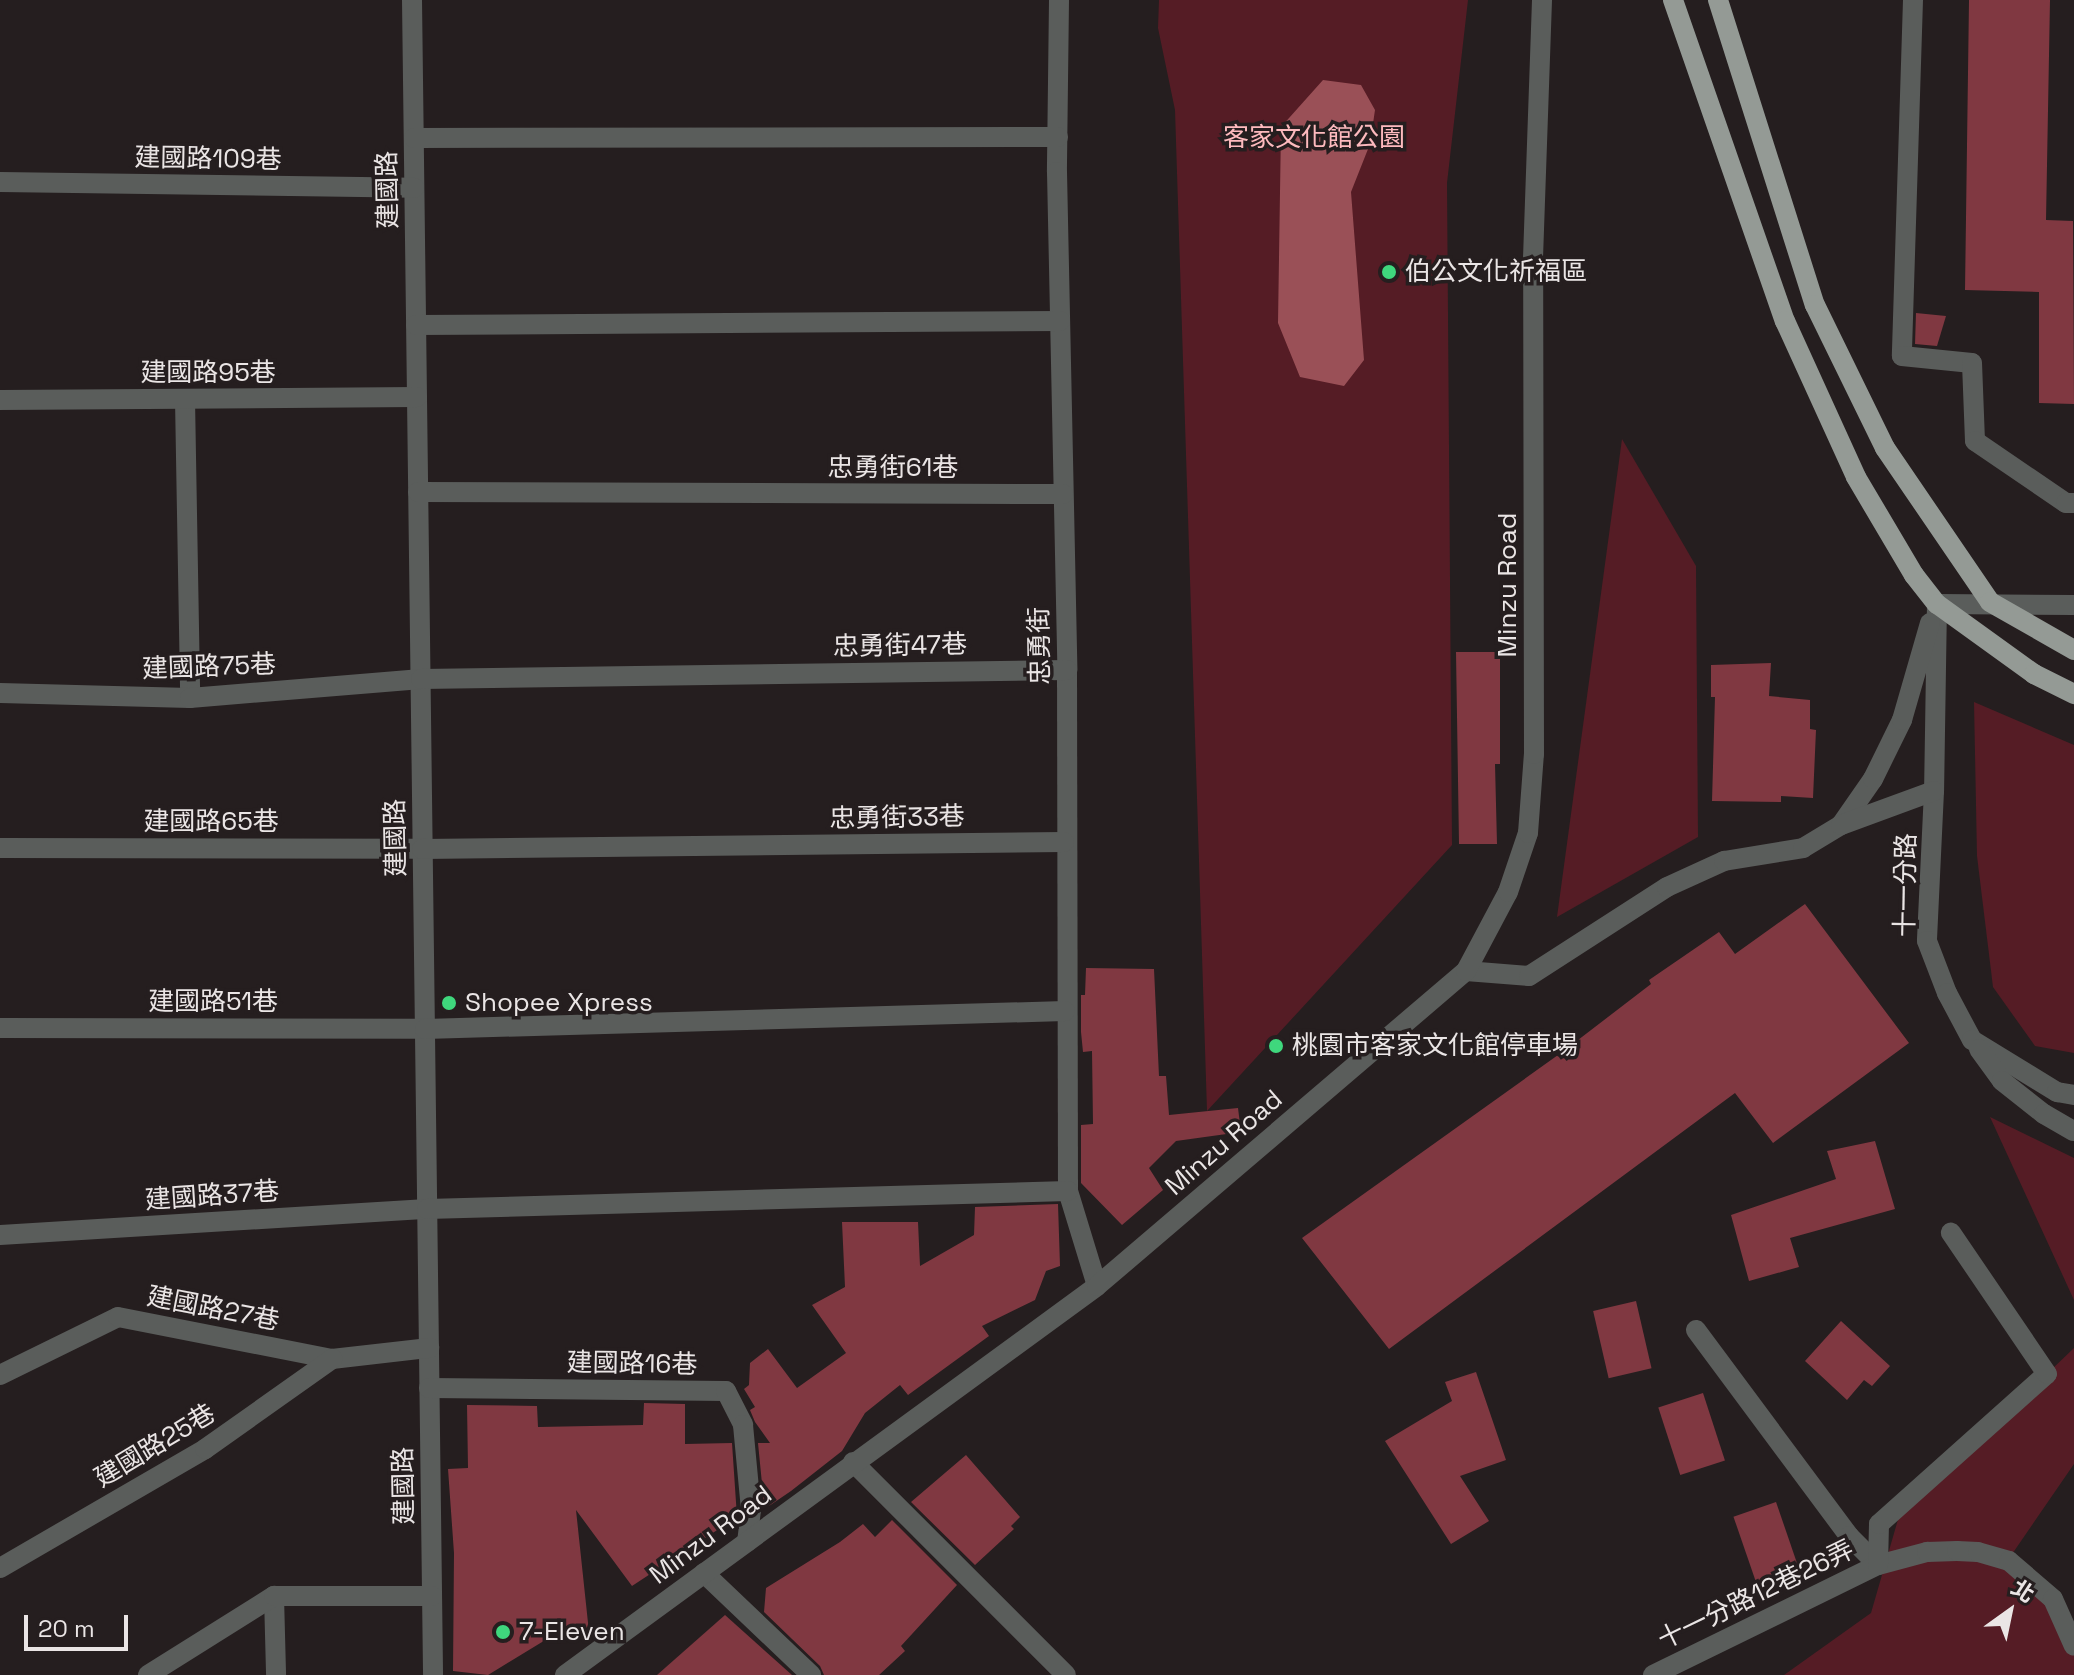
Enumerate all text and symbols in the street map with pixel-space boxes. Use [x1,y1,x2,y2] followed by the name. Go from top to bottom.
[1223,122,1405,154] park label: 客家文化館公園
[134,142,282,176] street label: 建國路109巷
[372,151,404,229] street label: 建國路
[1405,256,1587,288] place label: 伯公文化祈福區
[1380,263,1398,281] marker: 伯公文化祈福區
[140,357,276,389] street label: 建國路95巷
[828,452,958,484] street label: 忠勇街61巷
[1492,513,1524,657] street label: Minzu Road
[1024,607,1056,685] street label: 忠勇街
[833,629,967,663] street label: 忠勇街47巷
[141,649,277,685] street label: 建國路75巷
[380,799,412,877] street label: 建國路
[829,801,965,835] street label: 忠勇街33巷
[143,806,279,838] street label: 建國路65巷
[1889,833,1923,937] street label: 十一分路
[148,986,278,1018] street label: 建國路51巷
[465,987,653,1019] place label: Shopee Xpress
[440,994,458,1012] marker: Shopee Xpress
[1292,1030,1578,1062] place label: 桃園市客家文化館停車場
[1267,1037,1285,1055] marker: 桃園市客家文化館停車場
[1159,1084,1289,1202] street label: Minzu Road
[144,1176,280,1216] street label: 建國路37巷
[144,1281,282,1337] street label: 建國路27巷
[566,1347,698,1381] street label: 建國路16巷
[89,1398,221,1494] street label: 建國路25巷
[388,1447,420,1525] street label: 建國路
[644,1479,778,1591] street label: Minzu Road
[1653,1534,1859,1656] street label: 十一分路12巷26弄
[1970,1571,2050,1651] north arrow
[2006,1573,2040,1609] text: 北
[28,1599,132,1649] scale bar
[38,1613,95,1644] text: 20 m
[519,1616,625,1648] place label: 7-Eleven
[494,1623,512,1641] marker: 7-Eleven

